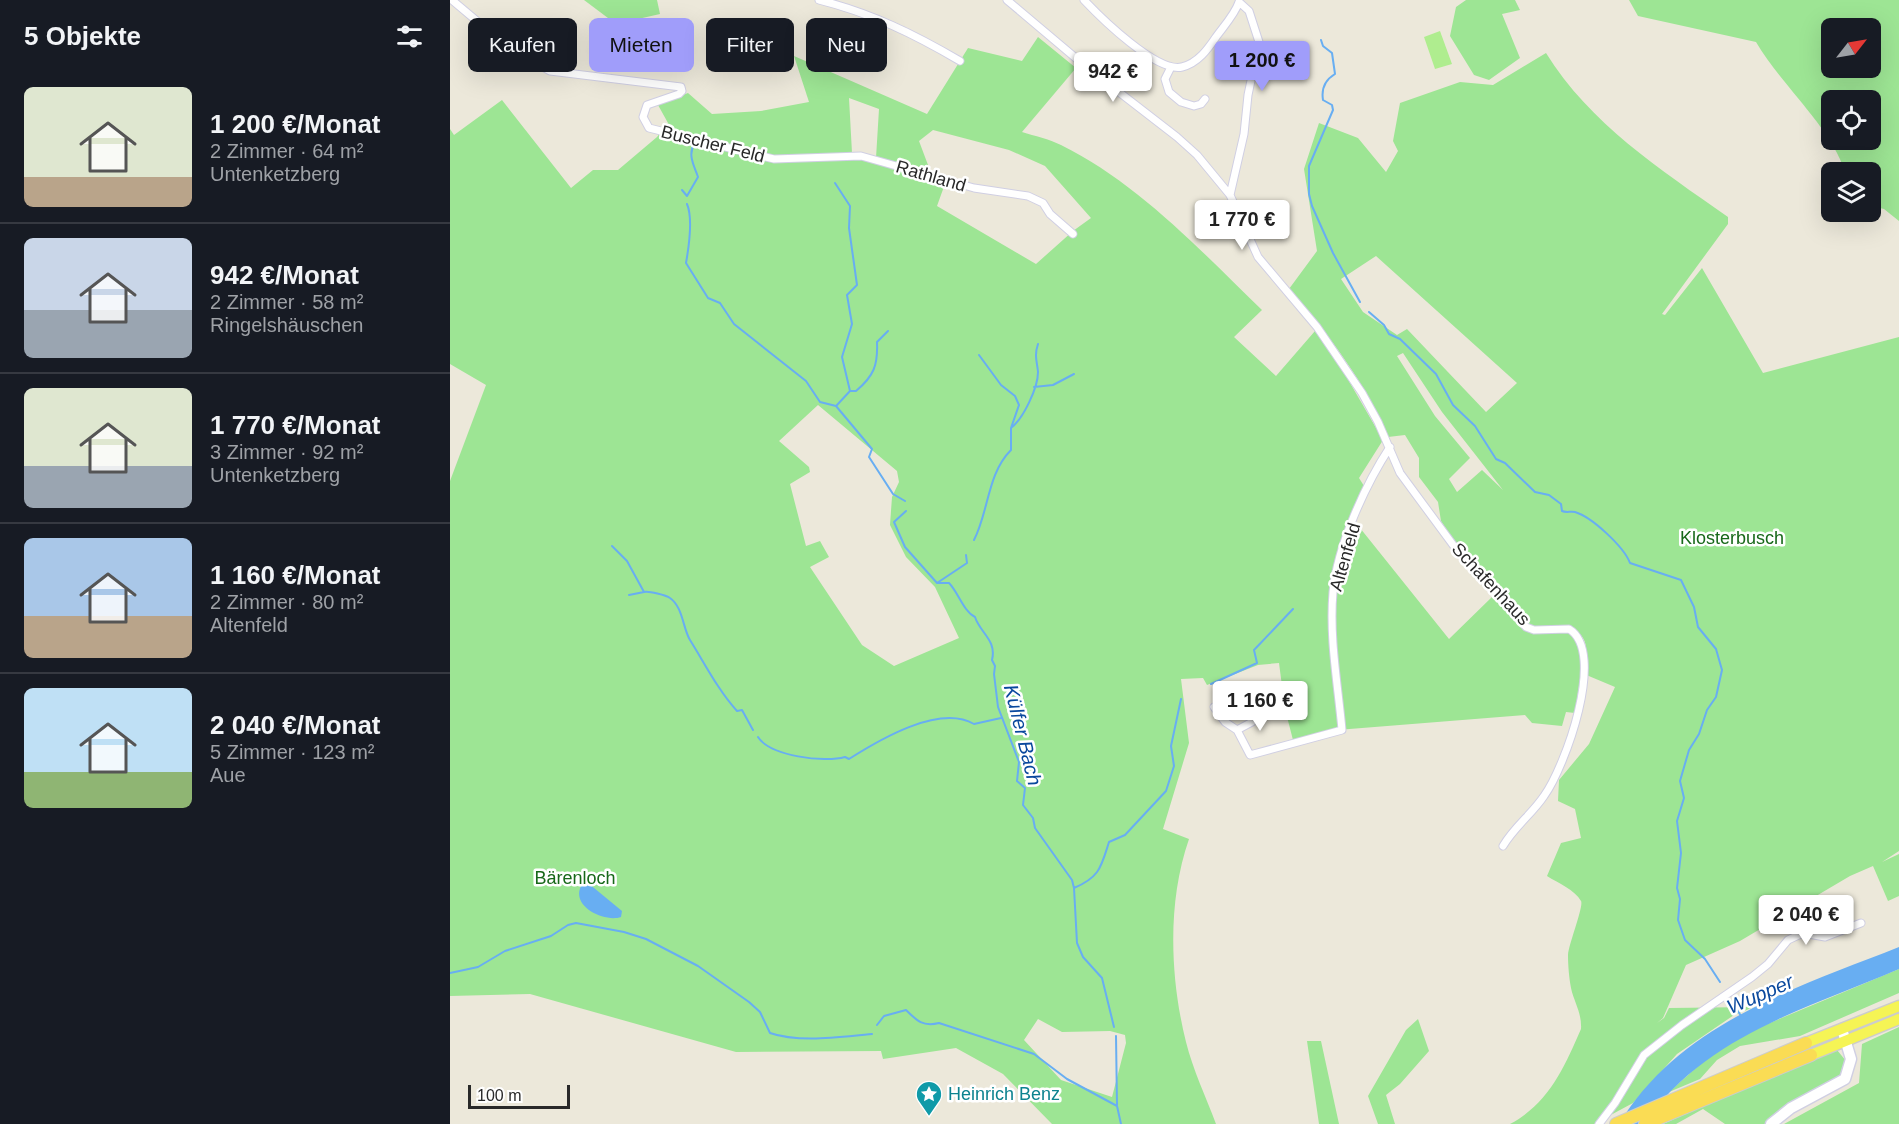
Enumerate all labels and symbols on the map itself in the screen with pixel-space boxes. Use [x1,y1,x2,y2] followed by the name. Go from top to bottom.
[1821,18,1881,78] north arrow
[1207,41,1317,92] pin: 1 200 €
[1071,52,1155,103] pin: 942 €
[659,121,767,167] street label: Buscher Feld
[894,156,968,196] street label: Rathland
[1187,200,1297,251] pin: 1 770 €
[1326,521,1364,593] street label: Altenfeld
[1680,528,1784,548] park label: Klosterbusch
[1448,539,1534,629] street label: Schafenhaus
[1205,681,1315,732] pin: 1 160 €
[1000,682,1046,788] water label: Külfer Bach
[534,868,616,888] park label: Bärenloch
[1751,895,1861,946] pin: 2 040 €
[1723,970,1798,1018] water label: Wupper
[914,1079,944,1117] place icon: Heinrich Benz
[468,1082,570,1110] scale bar
[948,1084,1060,1104] place label: Heinrich Benz

